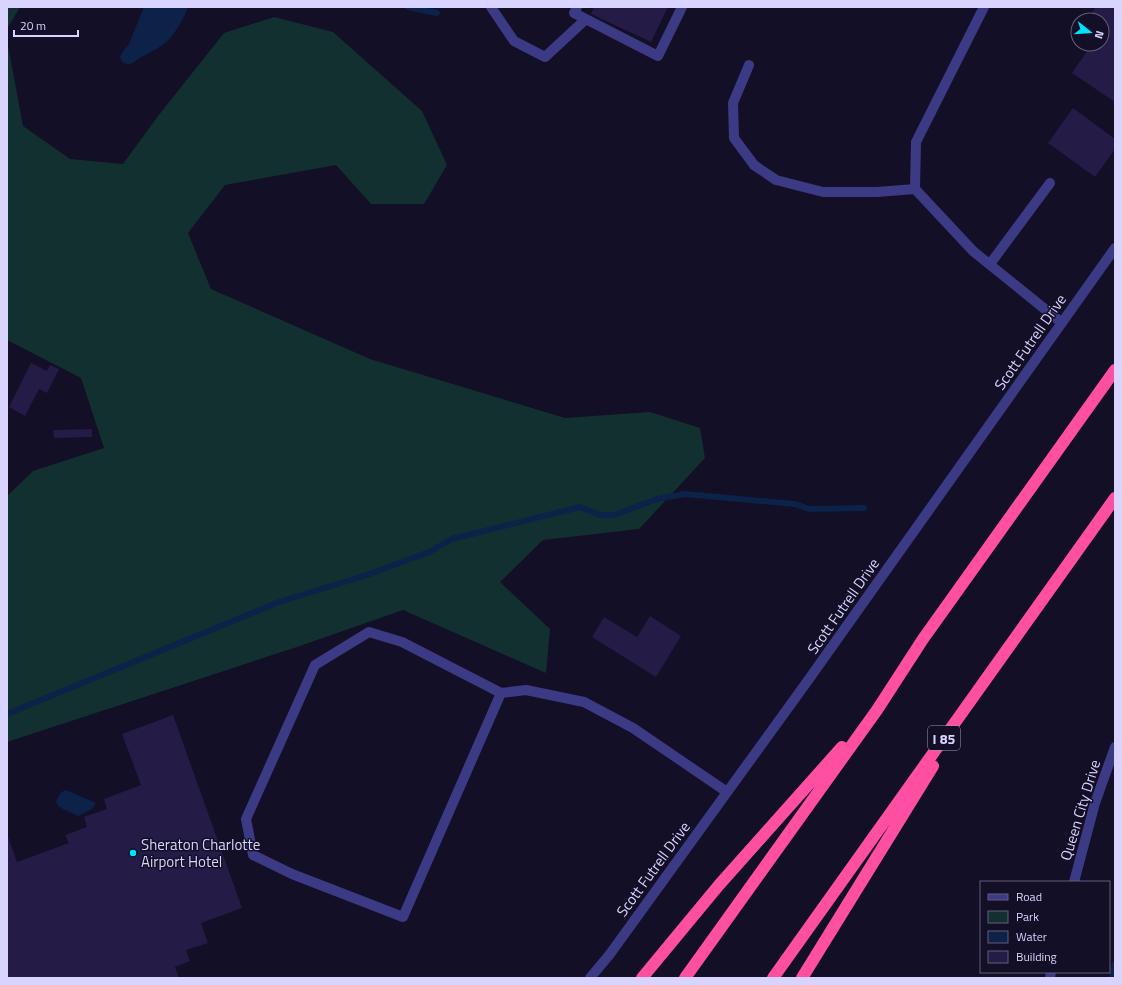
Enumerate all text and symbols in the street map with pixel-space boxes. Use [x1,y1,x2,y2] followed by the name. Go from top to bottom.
[14,12,78,38] scale bar
[1070,12,1110,52] north arrow
[20,16,46,35] text: 20 m
[1091,29,1108,41] text: N
[988,289,1072,395] street label: Scott Futrell Drive
[801,553,885,659] street label: Scott Futrell Drive
[928,726,960,750] road number: I 85
[1054,757,1106,863] street label: Queen City Drive
[611,817,695,921] street label: Scott Futrell Drive
[141,833,260,873] place label: Sheraton Charlotte Airport Hotel
[128,848,138,858] marker: Sheraton Charlotte Airport Hotel
[980,881,1110,973] legend
[1016,887,1042,906] text: Road
[1016,907,1039,926] text: Park
[1016,927,1047,946] text: Water
[1016,947,1057,966] text: Building

